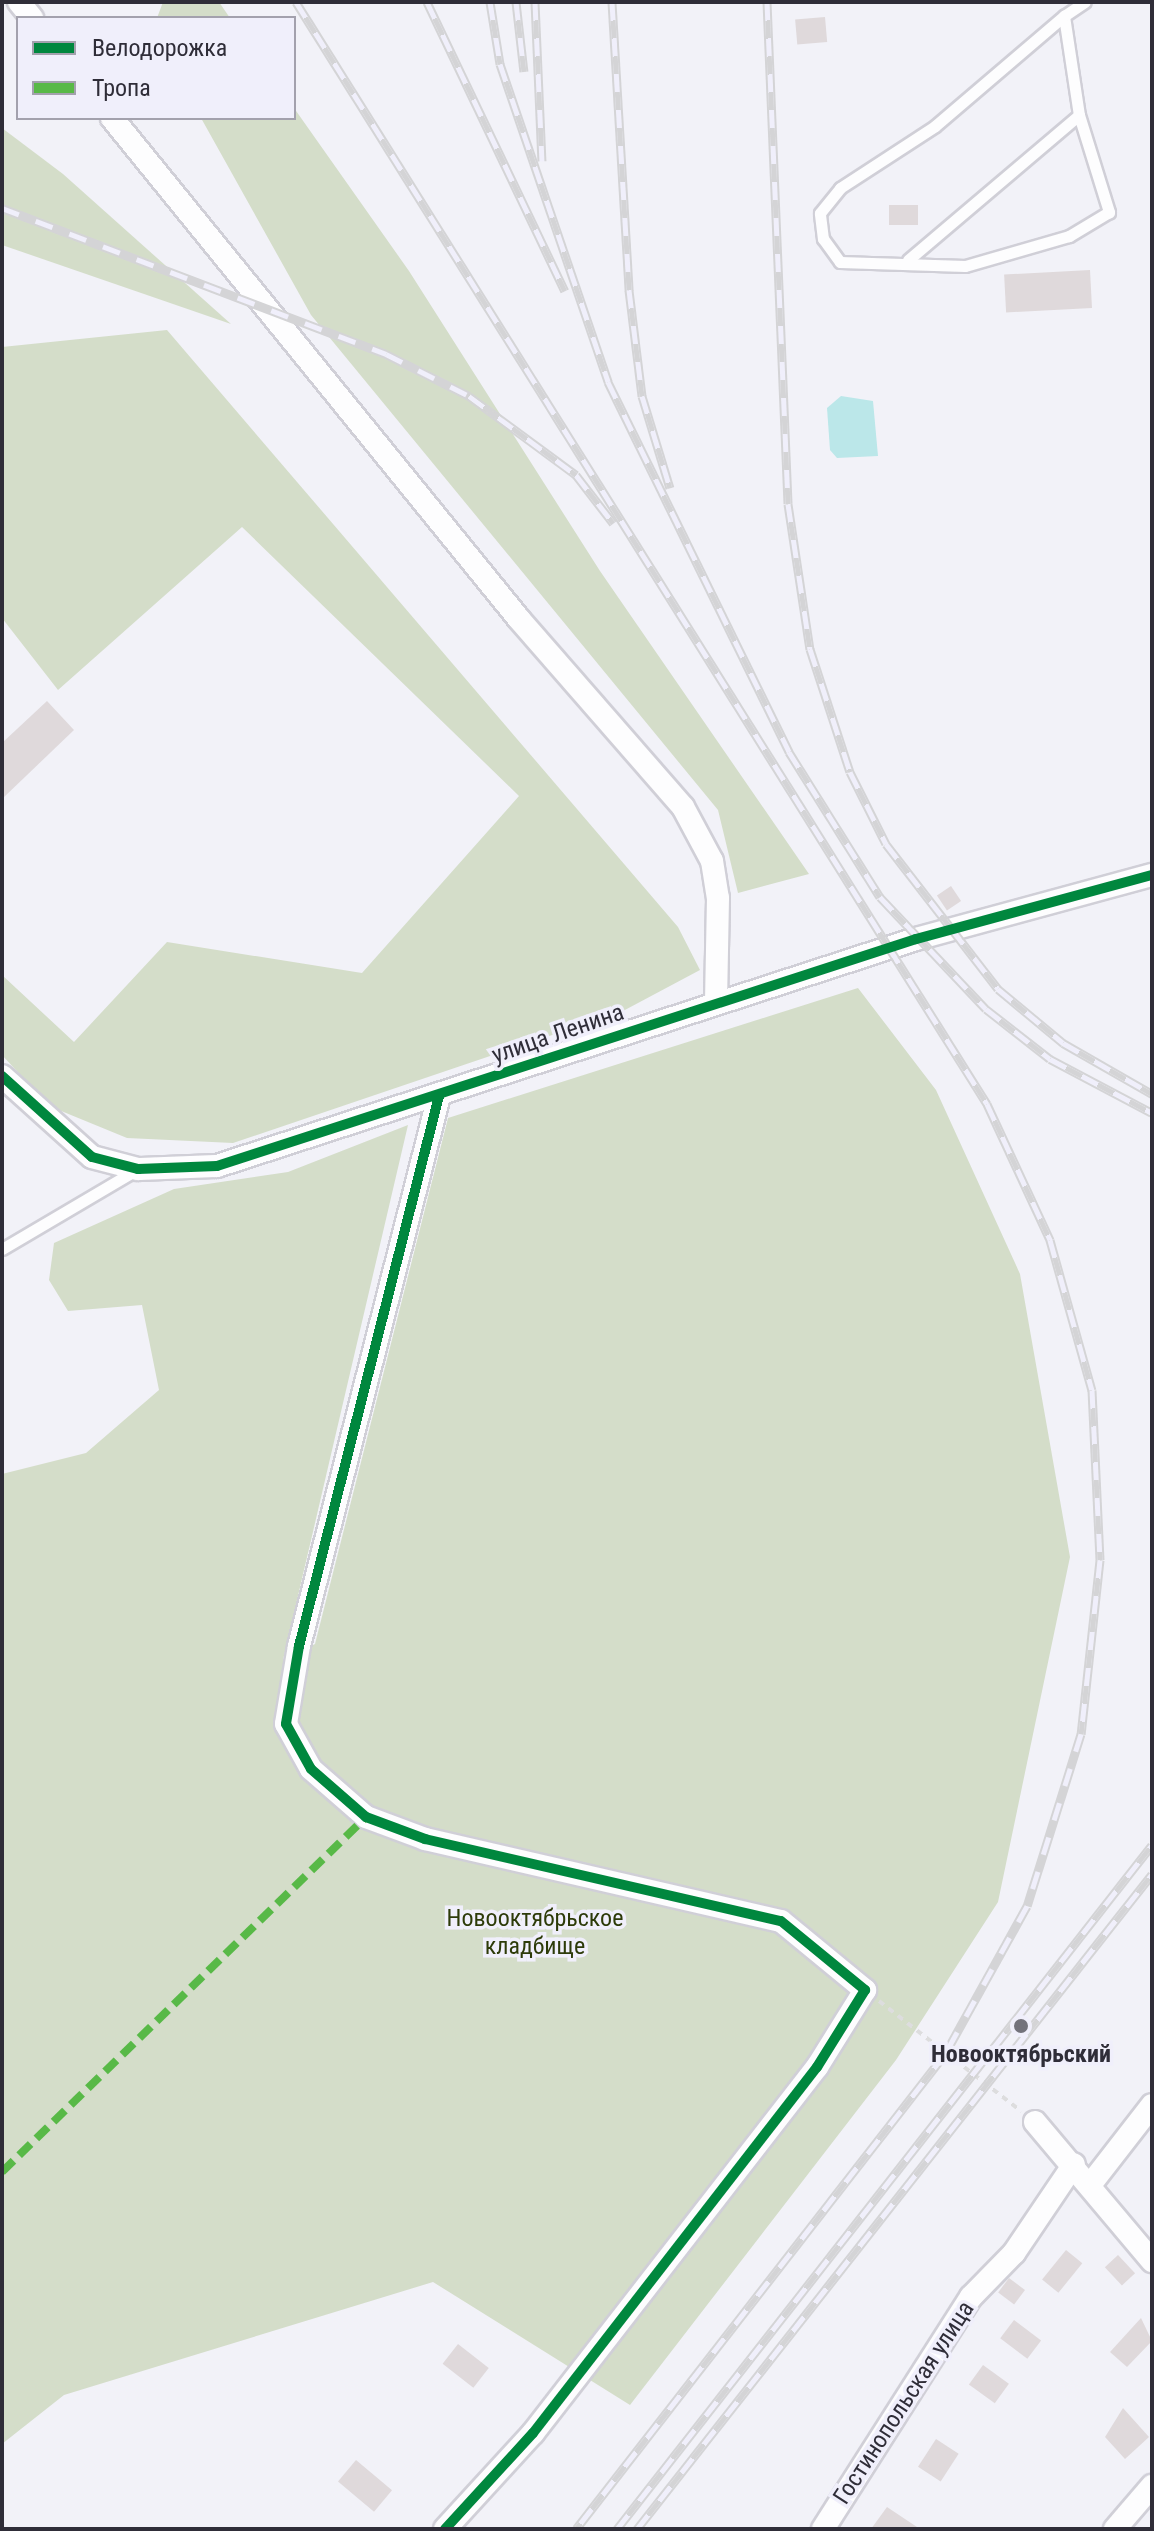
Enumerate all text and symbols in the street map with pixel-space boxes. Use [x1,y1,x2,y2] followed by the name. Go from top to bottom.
[16,16,296,120] legend
[92,34,227,62] text: Велодорожка
[92,74,151,102] text: Тропа
[488,998,628,1070] street label: улица Ленина
[447,1905,623,1961] park label: Новооктябрьское кладбище
[1010,2015,1032,2037] marker: Новооктябрьский
[931,2041,1111,2069] place label: Новооктябрьский
[828,2296,980,2510] street label: Гостинопольская улица

